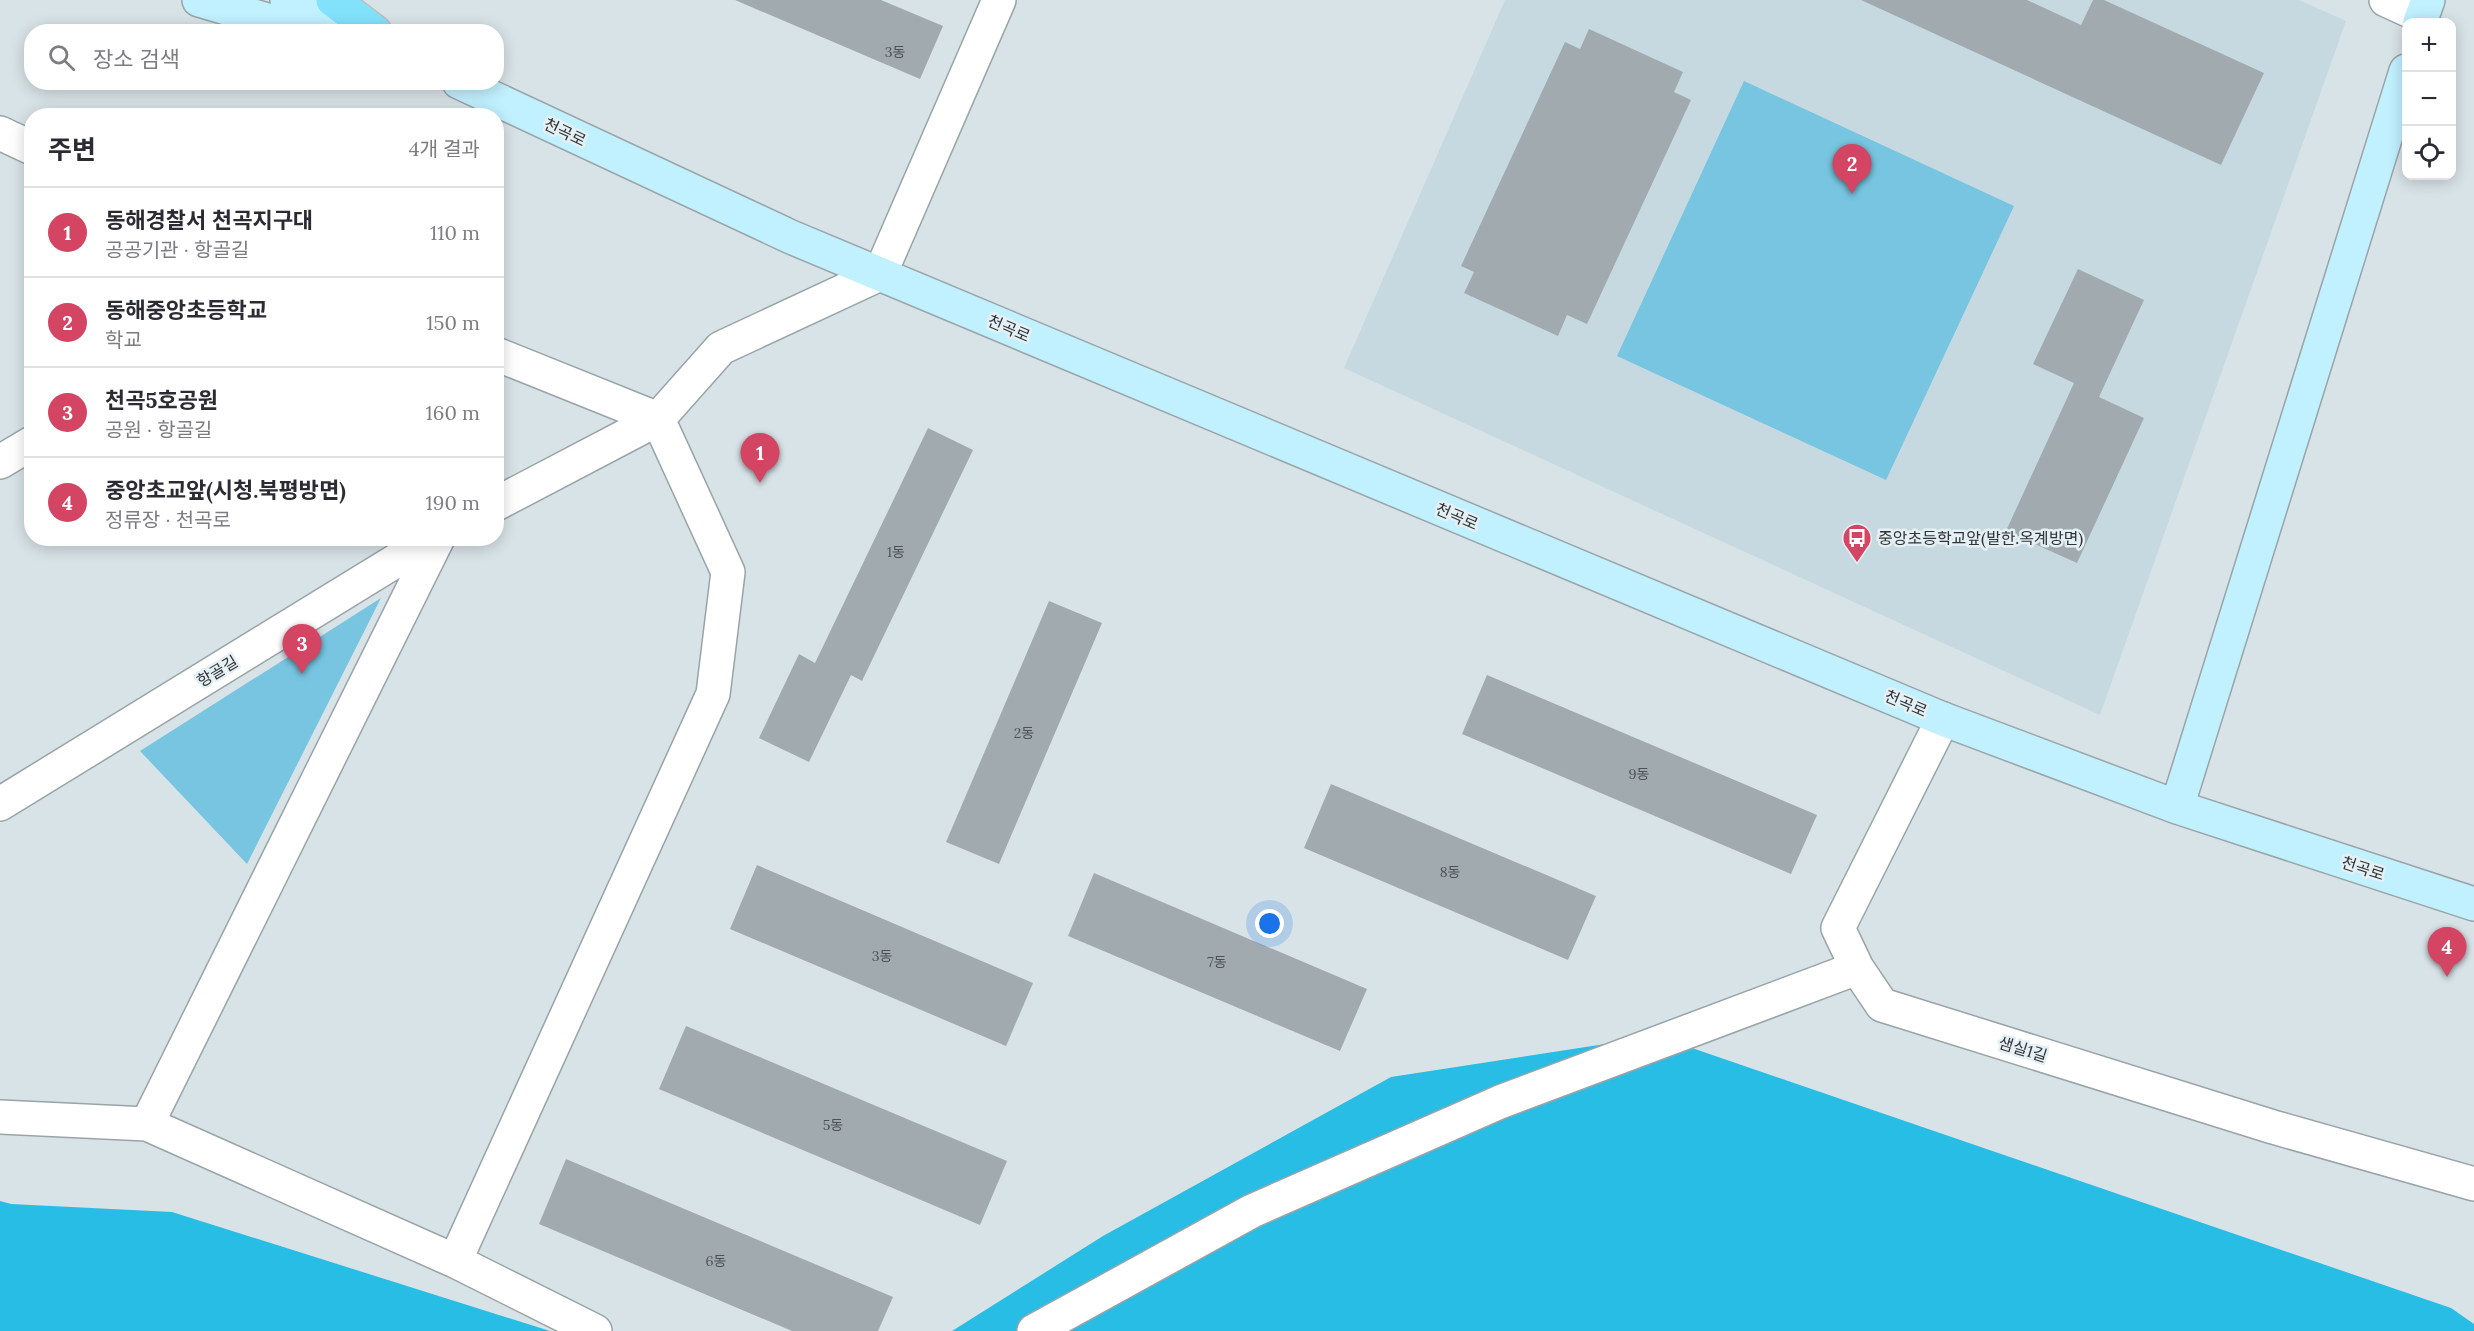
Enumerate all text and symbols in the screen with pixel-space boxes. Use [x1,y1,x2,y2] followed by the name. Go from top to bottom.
[2402,18,2456,180] map controls
[2402,18,2456,72] button: +
[24,24,504,90] search box
[45,41,78,74] icon: search
[885,43,905,61] house number: 3동
[93,45,180,73] text: 장소 검색
[2402,72,2456,126] button: −
[541,114,589,151] street label: 천곡로
[2402,126,2456,180] button: locate
[48,133,96,166] text: 주변
[409,136,480,161] text: 4개 결과
[1832,144,1872,194] pin: 2
[105,206,313,234] text: 동해경찰서 천곡지구대
[63,220,72,245] text: 1
[430,220,480,245] text: 110 m
[105,237,249,262] text: 공공기관 · 항골길
[105,296,267,324] text: 동해중앙초등학교
[62,310,73,335] text: 2
[426,310,480,335] text: 150 m
[985,310,1033,346] street label: 천곡로
[105,327,142,352] text: 학교
[105,386,218,414] text: 천곡5호공원
[62,400,73,425] text: 3
[426,400,480,425] text: 160 m
[105,417,213,442] text: 공원 · 항골길
[740,434,780,483] pin: 1
[105,476,346,504] text: 중앙초교앞(시청.북평방면)
[62,490,73,515] text: 4
[426,490,480,515] text: 190 m
[1433,498,1481,534] street label: 천곡로
[105,507,231,532] text: 정류장 · 천곡로
[1841,522,1873,564] bus stop icon: 중앙초등학교앞(발한.옥계방면)
[1878,528,2083,549] place label: 중앙초등학교앞(발한.옥계방면)
[887,543,905,561] house number: 1동
[282,624,322,674] pin: 3
[193,651,241,691] street label: 항골길
[1882,685,1930,721] street label: 천곡로
[1014,724,1034,742] house number: 2동
[1629,765,1650,783] house number: 9동
[2339,852,2387,884] street label: 천곡로
[1440,863,1460,881] house number: 8동
[1255,909,1284,938] your location
[2428,928,2466,977] pin: 4
[872,947,892,965] house number: 3동
[1207,953,1227,971] house number: 7동
[1996,1032,2050,1066] street label: 샘실1길
[823,1116,843,1134] house number: 5동
[706,1252,727,1270] house number: 6동

